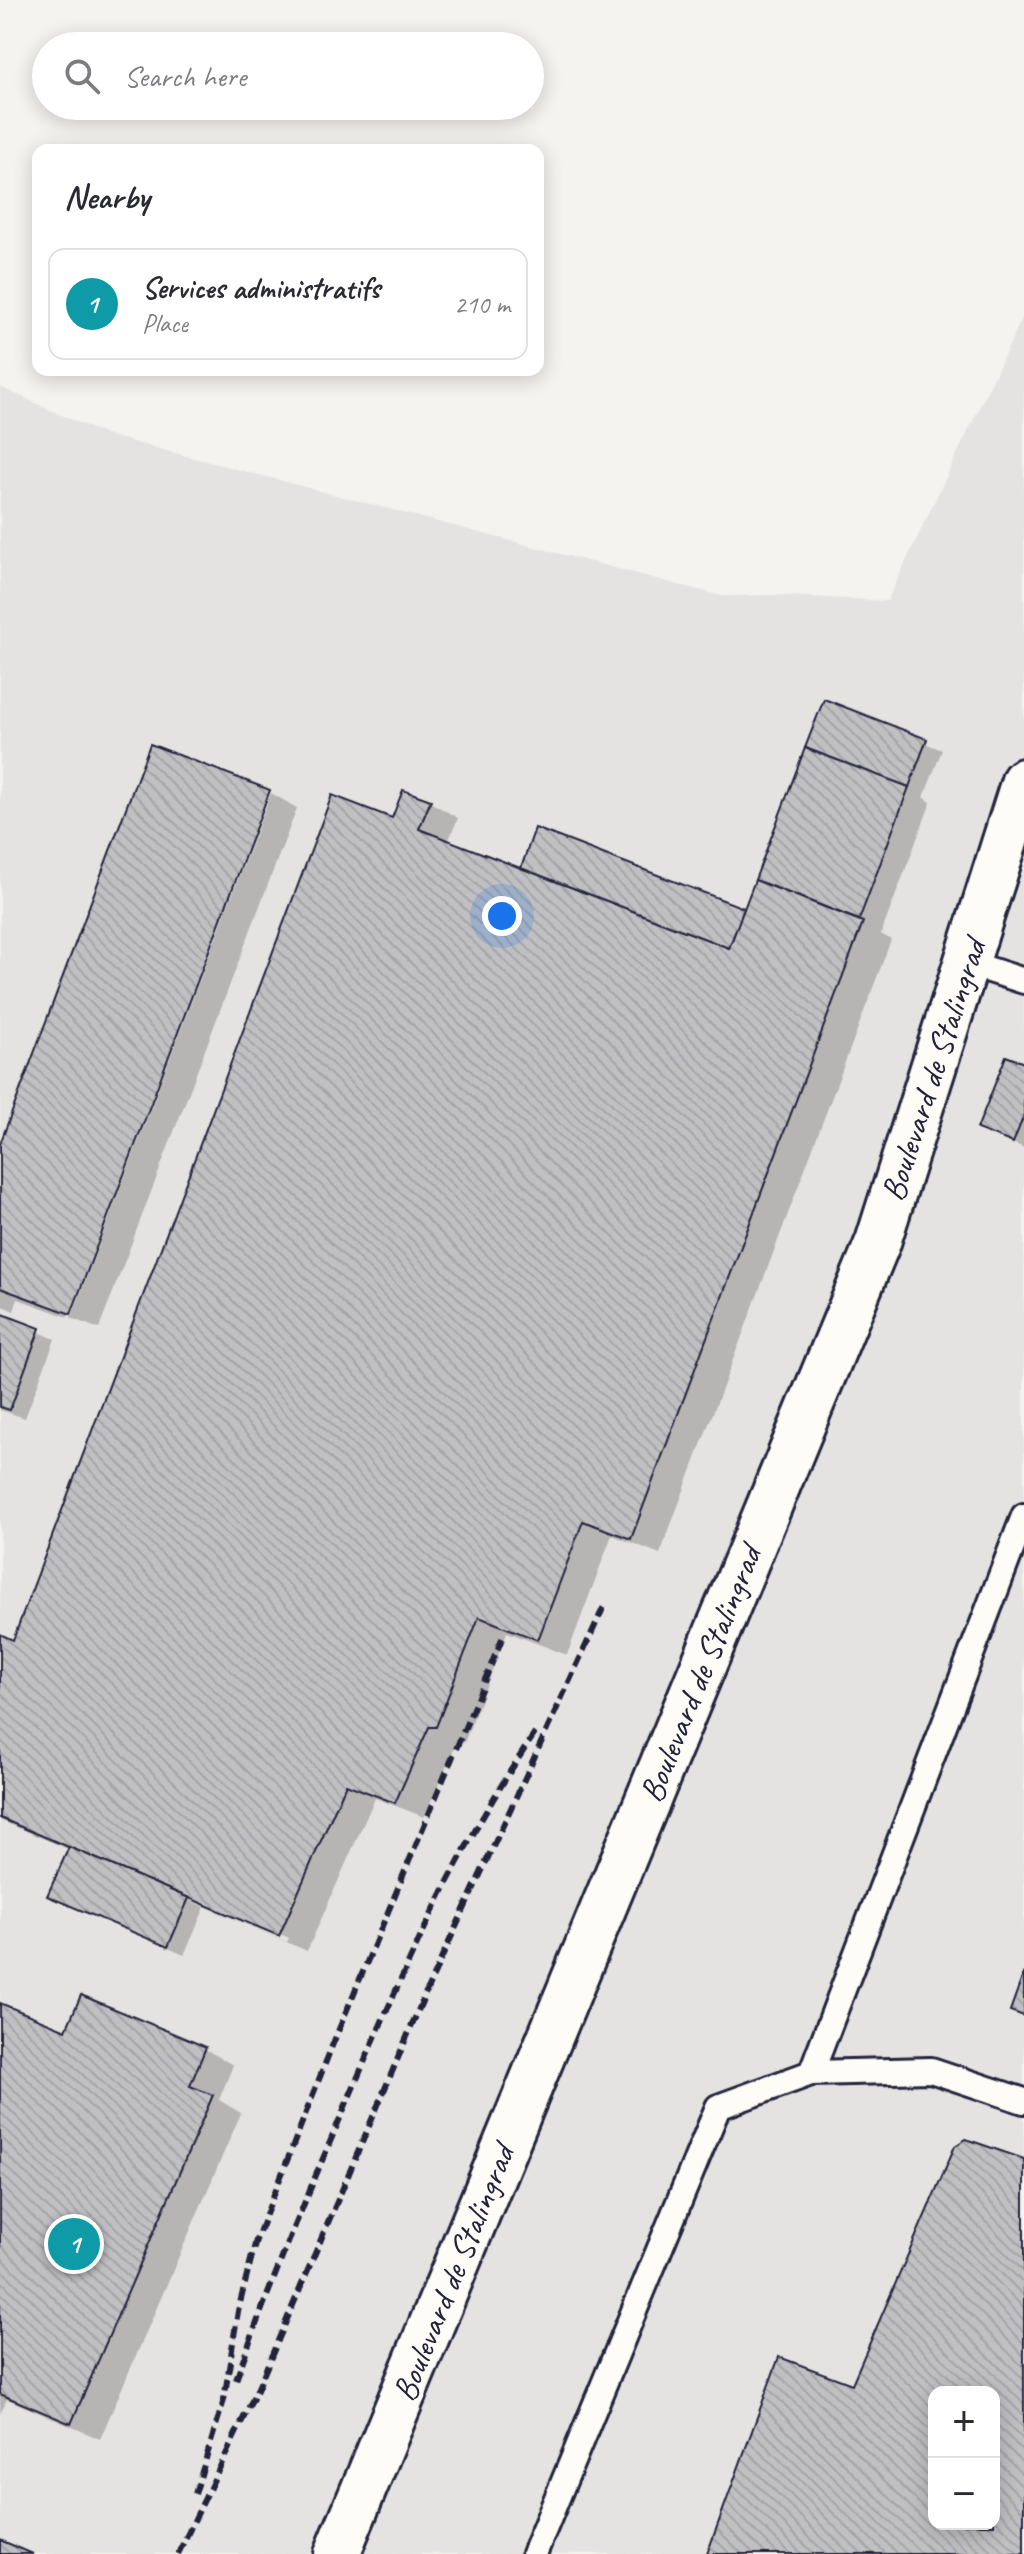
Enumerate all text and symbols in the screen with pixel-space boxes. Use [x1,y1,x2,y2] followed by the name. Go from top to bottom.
[32,32,544,120] search box
[60,54,104,98] icon: search
[124,57,246,95] text: Search here
[64,175,150,218] text: Nearby
[142,269,380,307] text: Services administratifs
[86,288,98,321] text: 1
[454,288,510,321] text: 210 m
[142,307,188,340] text: Place
[482,896,522,936] your location
[871,929,997,1206] street label: Boulevard de Stalingrad
[629,1535,773,1808] street label: Boulevard de Stalingrad
[382,2134,526,2407] street label: Boulevard de Stalingrad
[48,2214,100,2274] pin: 1
[928,2386,1000,2530] map controls
[928,2386,1000,2458] button: +
[928,2458,1000,2530] button: −

